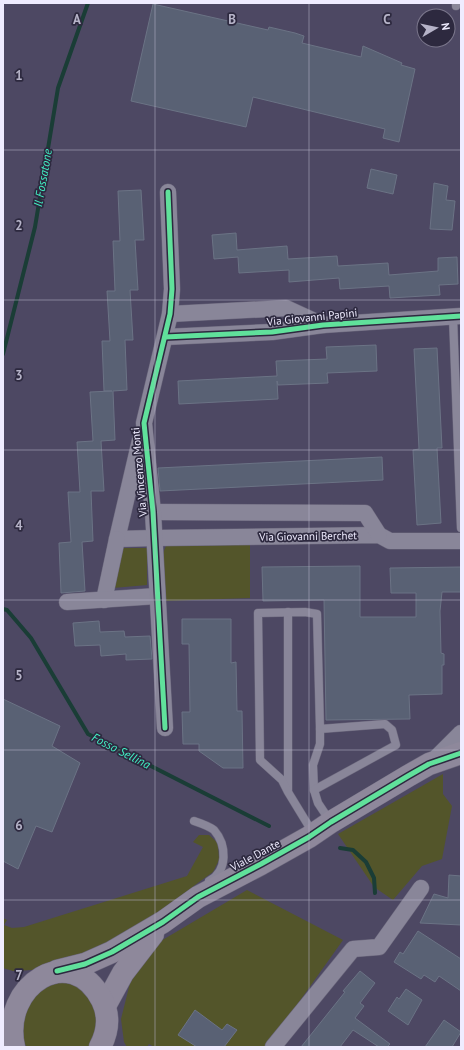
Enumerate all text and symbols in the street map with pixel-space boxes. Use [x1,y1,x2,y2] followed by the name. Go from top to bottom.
[416,8,456,48] north arrow
[73,11,81,28] text: A
[228,11,236,28] text: B
[383,11,391,28] text: C
[438,22,453,31] text: N
[15,67,23,84] text: 1
[30,147,55,208] water label: Il Fossatone
[15,217,23,234] text: 2
[265,305,358,329] street label: Via Giovanni Papini
[15,367,23,384] text: 3
[128,427,150,518] street label: Via Vincenzo Monti
[15,517,23,534] text: 4
[258,528,357,544] street label: Via Giovanni Berchet
[15,667,23,684] text: 5
[89,729,153,772] water label: Fosso Sellina
[15,817,23,834] text: 6
[227,836,283,874] street label: Viale Dante
[15,967,23,984] text: 7

